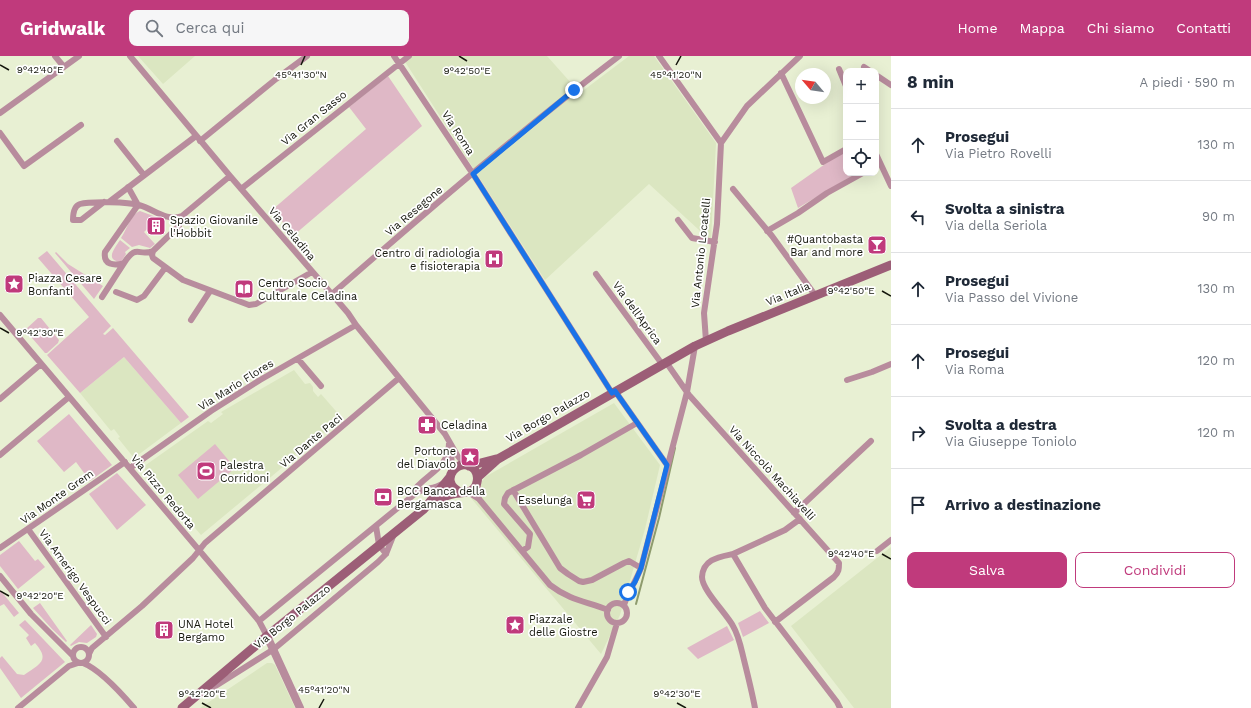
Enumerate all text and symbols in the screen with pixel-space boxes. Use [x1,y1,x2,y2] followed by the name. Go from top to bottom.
[129,10,409,46] search box
[20,17,105,40] text: Gridwalk
[143,17,165,39] icon: search
[175,19,245,37] text: Cerca qui
[958,20,998,36] text: Home
[1020,20,1065,36] text: Mappa
[1087,20,1154,36] text: Chi siamo
[1176,20,1231,36] text: Contatti
[17,64,63,75] text: 9°42'40"E
[443,65,491,76] text: 9°42'50"E
[795,68,831,104] north arrow
[843,68,879,176] map controls
[843,68,879,104] button: +
[275,69,327,80] text: 45°41'30"N
[650,69,702,80] text: 45°41'20"N
[907,72,954,92] text: 8 min
[1139,75,1235,90] text: A piedi · 590 m
[565,81,583,99] route end
[279,88,349,148] street label: Via Gran Sasso
[843,104,879,140] button: −
[439,108,477,158] street label: Via Roma
[945,128,1009,146] text: Prosegui
[907,134,929,156] icon: ahead
[1197,137,1235,152] text: 130 m
[843,140,879,176] button: locate
[945,146,1052,161] text: Via Pietro Rovelli
[383,183,445,239] street label: Via Resegone
[689,197,713,309] street label: Via Antonio Locatelli
[945,200,1065,218] text: Svolta a sinistra
[266,204,318,264] street label: Via Celadina
[907,206,929,228] icon: left
[1202,209,1235,224] text: 90 m
[170,214,258,240] place label: Spazio Giovanile l'Hobbit
[145,215,167,237] building icon: Spazio Giovanile l'Hobbit
[945,218,1047,233] text: Via della Seriola
[787,233,863,259] place label: #Quantobasta Bar and more
[866,234,888,256] bar icon: #Quantobasta Bar and more
[375,247,480,273] place label: Centro di radiologia e fisioterapia
[483,248,505,270] hospital icon: Centro di radiologia e fisioterapia
[28,272,102,298] place label: Piazza Cesare Bonfanti
[945,272,1009,290] text: Prosegui
[3,273,25,295] place icon: Piazza Cesare Bonfanti
[258,277,357,303] place label: Centro Socio Culturale Celadina
[233,278,255,300] library icon: Centro Socio Culturale Celadina
[907,278,929,300] icon: ahead
[610,279,664,347] street label: Via dell'Aprica
[764,279,812,309] street label: Via Italia
[1197,281,1235,296] text: 130 m
[827,285,875,296] text: 9°42'50"E
[945,290,1078,305] text: Via Passo del Vivione
[16,327,64,338] text: 9°42'30"E
[945,344,1009,362] text: Prosegui
[907,350,929,372] icon: ahead
[1197,353,1235,368] text: 120 m
[196,357,276,413] street label: Via Mario Flores
[945,362,1004,377] text: Via Roma
[504,387,592,445] street label: Via Borgo Palazzo
[277,411,345,471] street label: Via Dante Paci
[416,414,438,436] pharmacy icon: Celadina
[945,416,1057,434] text: Svolta a destra
[441,419,487,432] place label: Celadina
[907,422,929,444] icon: right
[726,423,818,523] street label: Via Niccolò Machiavelli
[1197,425,1235,440] text: 120 m
[945,434,1077,449] text: Via Giuseppe Toniolo
[397,445,456,471] place label: Portone del Diavolo
[459,446,481,468] place icon: Portone del Diavolo
[128,452,198,532] street label: Via Pizzo Redorta
[220,459,269,485] place label: Palestra Corridoni
[195,460,217,482] sports icon: Palestra Corridoni
[18,467,96,527] street label: Via Monte Grem
[397,485,485,511] place label: BCC Banca della Bergamasca
[372,486,394,508] bank icon: BCC Banca della Bergamasca
[575,489,597,511] supermarket icon: Esselunga
[518,494,572,507] place label: Esselunga
[907,494,929,516] icon: arrive
[945,496,1101,514] text: Arrivo a destinazione
[36,527,114,627] street label: Via Amerigo Vespucci
[828,548,874,559] text: 9°42'40"E
[907,552,1067,588] button: Salva
[1075,552,1235,588] button: Condividi
[251,582,333,652] street label: Via Borgo Palazzo
[619,583,637,601] route start
[16,590,64,601] text: 9°42'20"E
[529,613,598,639] place label: Piazzale delle Giostre
[504,614,526,636] place icon: Piazzale delle Giostre
[178,618,234,644] place label: UNA Hotel Bergamo
[153,619,175,641] building icon: UNA Hotel Bergamo
[298,684,350,695] text: 45°41'20"N
[178,688,226,699] text: 9°42'20"E
[653,688,701,699] text: 9°42'30"E

